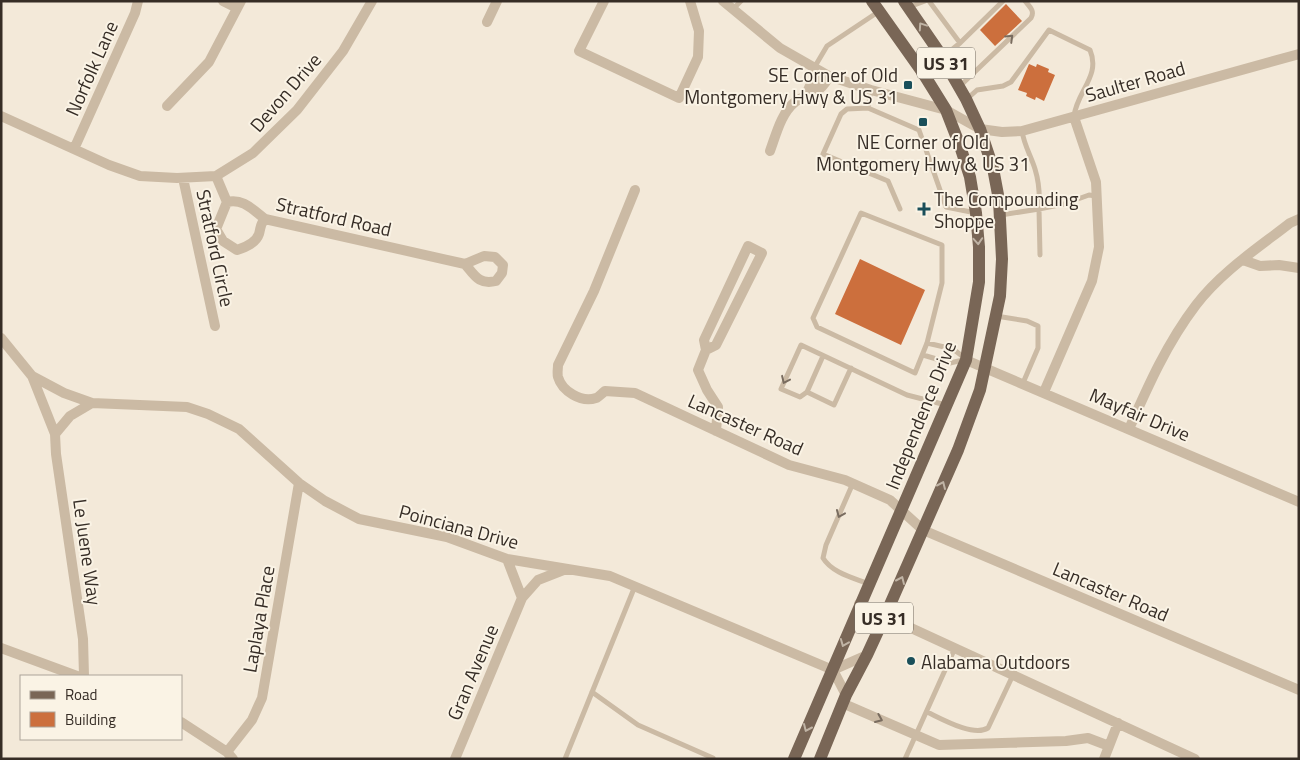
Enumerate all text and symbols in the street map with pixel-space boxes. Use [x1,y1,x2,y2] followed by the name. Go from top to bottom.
[57,16,125,120] street label: Norfolk Lane
[919,22,928,32] one-way arrow
[1005,35,1014,44] one-way arrow
[242,46,328,138] street label: Devon Drive
[917,48,975,78] road number: US 31
[1082,53,1188,109] street label: Saulter Road
[684,60,898,111] place label: SE Corner of Old Montgomery Hwy & US 31
[902,79,914,91] marker: SE Corner of Old Montgomery Hwy & US 31
[917,116,929,128] marker: NE Corner of Old Montgomery Hwy & US 31
[816,127,1030,178] place label: NE Corner of Old Montgomery Hwy & US 31
[934,184,1079,235] place label: The Compounding Shoppe
[189,187,243,309] street label: Stratford Circle
[274,189,394,243] street label: Stratford Road
[918,203,930,215] marker: The Compounding Shoppe
[973,238,984,246] one-way arrow
[877,336,963,494] street label: Independence Drive
[780,375,791,384] one-way arrow
[1085,380,1195,448] street label: Mayfair Drive
[684,386,808,462] street label: Lancaster Road
[936,481,947,490] one-way arrow
[396,496,522,556] street label: Poinciana Drive
[66,497,110,607] street label: Le Juene Way
[835,509,846,518] one-way arrow
[1048,554,1174,628] street label: Lancaster Road
[234,563,282,675] street label: Laplaya Place
[894,576,905,585] one-way arrow
[855,602,913,634] road number: US 31
[439,620,505,724] street label: Gran Avenue
[840,638,850,647] one-way arrow
[921,647,1070,676] place label: Alabama Outdoors
[905,655,917,667] marker: Alabama Outdoors
[20,675,182,740] legend
[65,683,97,706] text: Road
[65,708,116,731] text: Building
[874,712,883,723] one-way arrow
[803,723,814,732] one-way arrow

